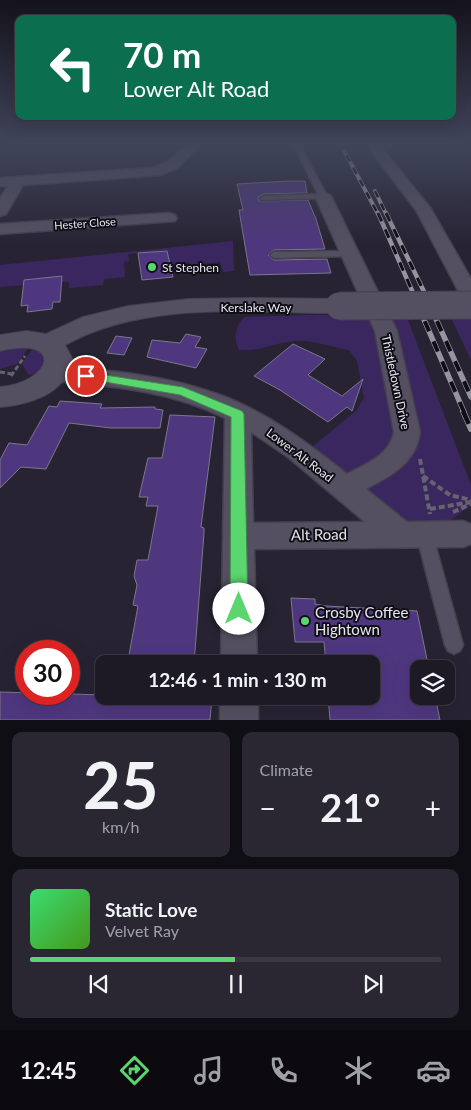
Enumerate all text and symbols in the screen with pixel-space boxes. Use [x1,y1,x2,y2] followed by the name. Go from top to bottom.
[123,33,201,75] text: 70 m
[40,35,105,100] icon: left
[123,75,269,102] text: Lower Alt Road
[54,214,116,232] street label: Hester Close
[162,260,219,275] place label: St Stephen
[146,261,158,273] marker: St Stephen
[221,300,292,315] street label: Kerslake Way
[379,333,413,431] street label: Thistledown Drive
[65,355,107,397] pin
[72,362,100,390] icon: arrive
[264,425,336,485] street label: Lower Alt Road
[291,525,347,543] street label: Alt Road
[212,582,264,634] position arrow
[315,603,408,638] place label: Crosby Coffee Hightown
[299,615,311,627] marker: Crosby Coffee Hightown
[15,640,80,705] speed limit sign: 30
[410,660,455,705] map controls
[410,660,455,705] button: layers
[148,668,327,691] text: 12:46 · 1 min · 130 m
[83,745,158,823] text: 25
[260,760,313,779] text: Climate
[320,784,380,830] text: 21°
[260,791,276,825] text: −
[425,791,441,825] text: +
[102,817,139,836] text: km/h
[105,898,197,921] text: Static Love
[105,921,179,940] text: Velvet Ray
[85,970,113,998] icon: previous
[222,970,250,998] icon: pause
[359,970,387,998] icon: next
[117,1053,152,1088] icon: directions
[191,1053,226,1088] icon: music
[266,1053,301,1088] icon: phone
[341,1053,376,1088] icon: climate
[416,1053,451,1088] icon: car
[20,1057,77,1084] text: 12:45

